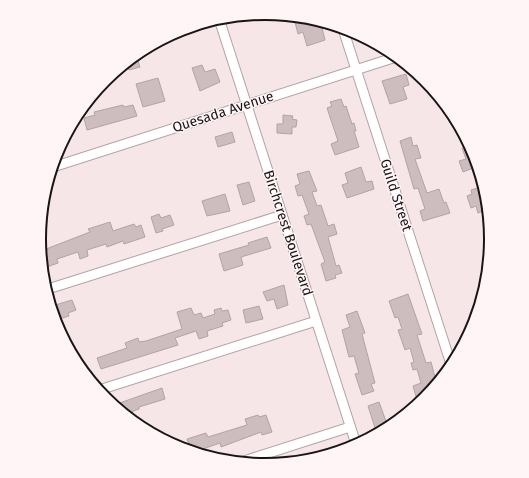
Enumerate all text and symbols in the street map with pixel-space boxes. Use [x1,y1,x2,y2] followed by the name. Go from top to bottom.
[170,88,276,136] street label: Quesada Avenue
[376,157,416,234] street label: Guild Street
[260,168,316,298] street label: Birchcrest Boulevard

